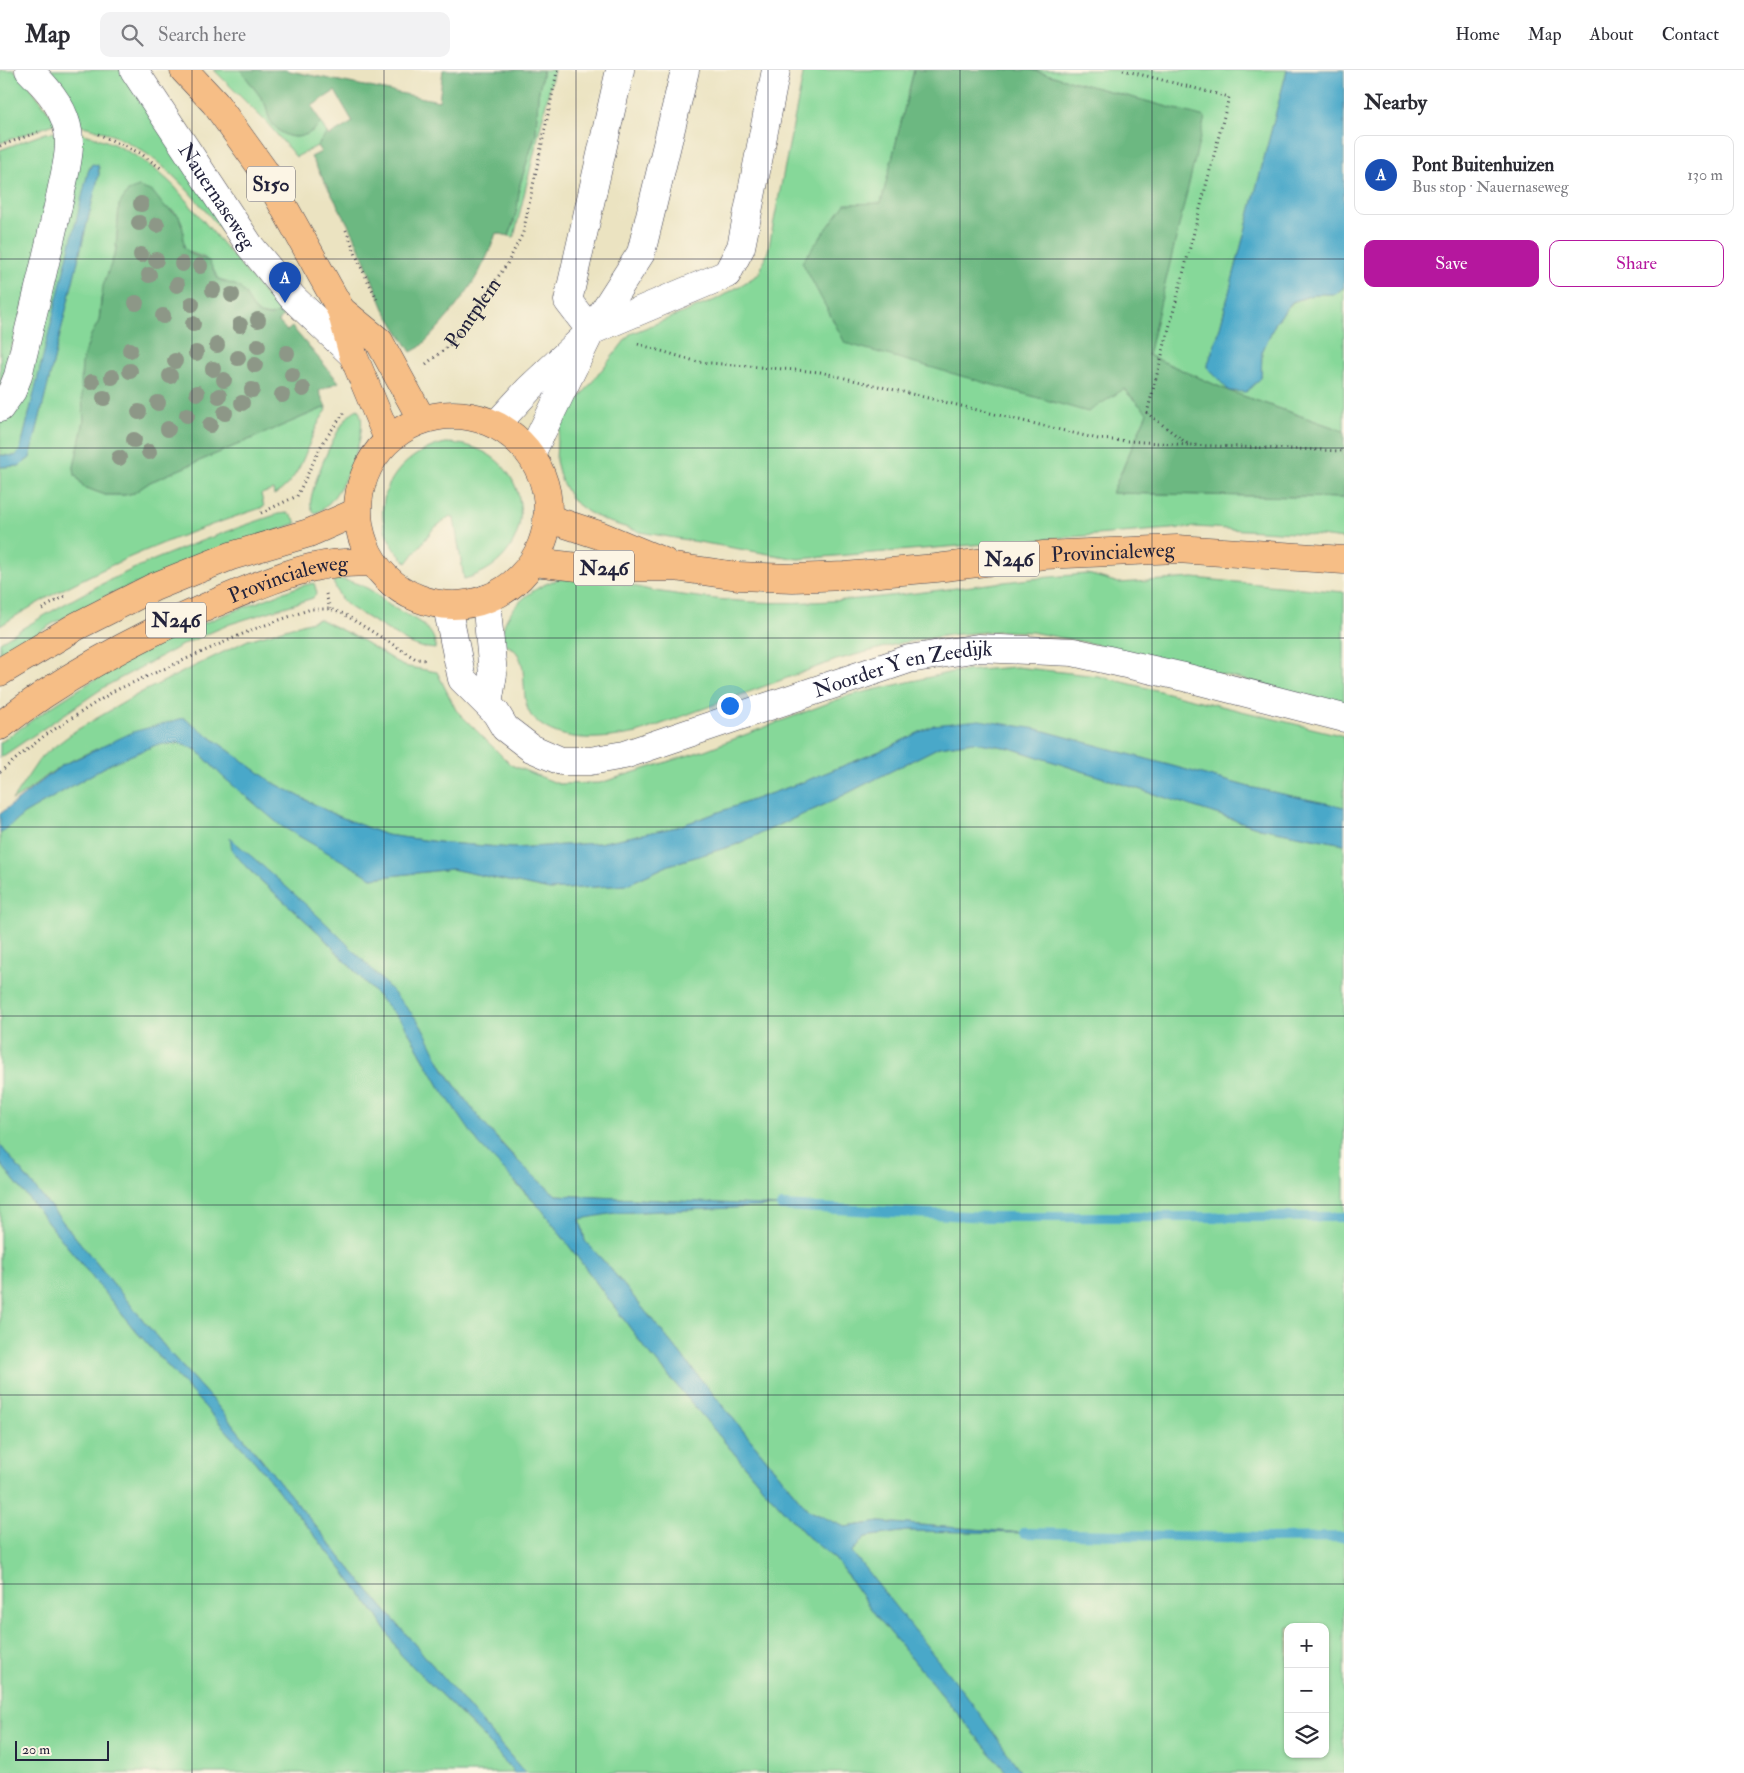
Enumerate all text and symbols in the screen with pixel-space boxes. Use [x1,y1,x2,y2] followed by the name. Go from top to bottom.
[100,12,450,57] search box
[25,19,70,50] text: Map
[118,21,146,49] icon: search
[158,23,246,47] text: Search here
[1455,23,1500,46] text: Home
[1528,23,1562,46] text: Map
[1590,23,1634,46] text: About
[1662,23,1719,46] text: Contact
[1364,89,1427,116] text: Nearby
[172,138,262,255] street label: Nauernaseweg
[1412,153,1554,177] text: Pont Buitenhuizen
[1376,165,1386,185] text: A
[1687,165,1723,185] text: 130 m
[247,166,295,202] road number: S150
[1412,177,1569,197] text: Bus stop · Nauernaseweg
[1364,240,1539,287] button: Save
[1549,240,1724,287] button: Share
[269,262,301,303] pin: A
[439,272,507,354] street label: Pontplein
[1050,536,1176,569] street label: Provincialeweg
[979,542,1039,576] road number: N246
[224,550,349,610] street label: Provincialeweg
[574,550,634,586] road number: N246
[146,602,206,638] road number: N246
[810,635,993,704] street label: Noorder Y en Zeedijk
[717,693,743,719] your location
[1284,1623,1329,1758] map controls
[1284,1623,1329,1668] button: +
[1284,1668,1329,1713] button: −
[1284,1713,1329,1758] button: layers
[15,1738,109,1761] scale bar
[22,1741,50,1758] text: 20 m

